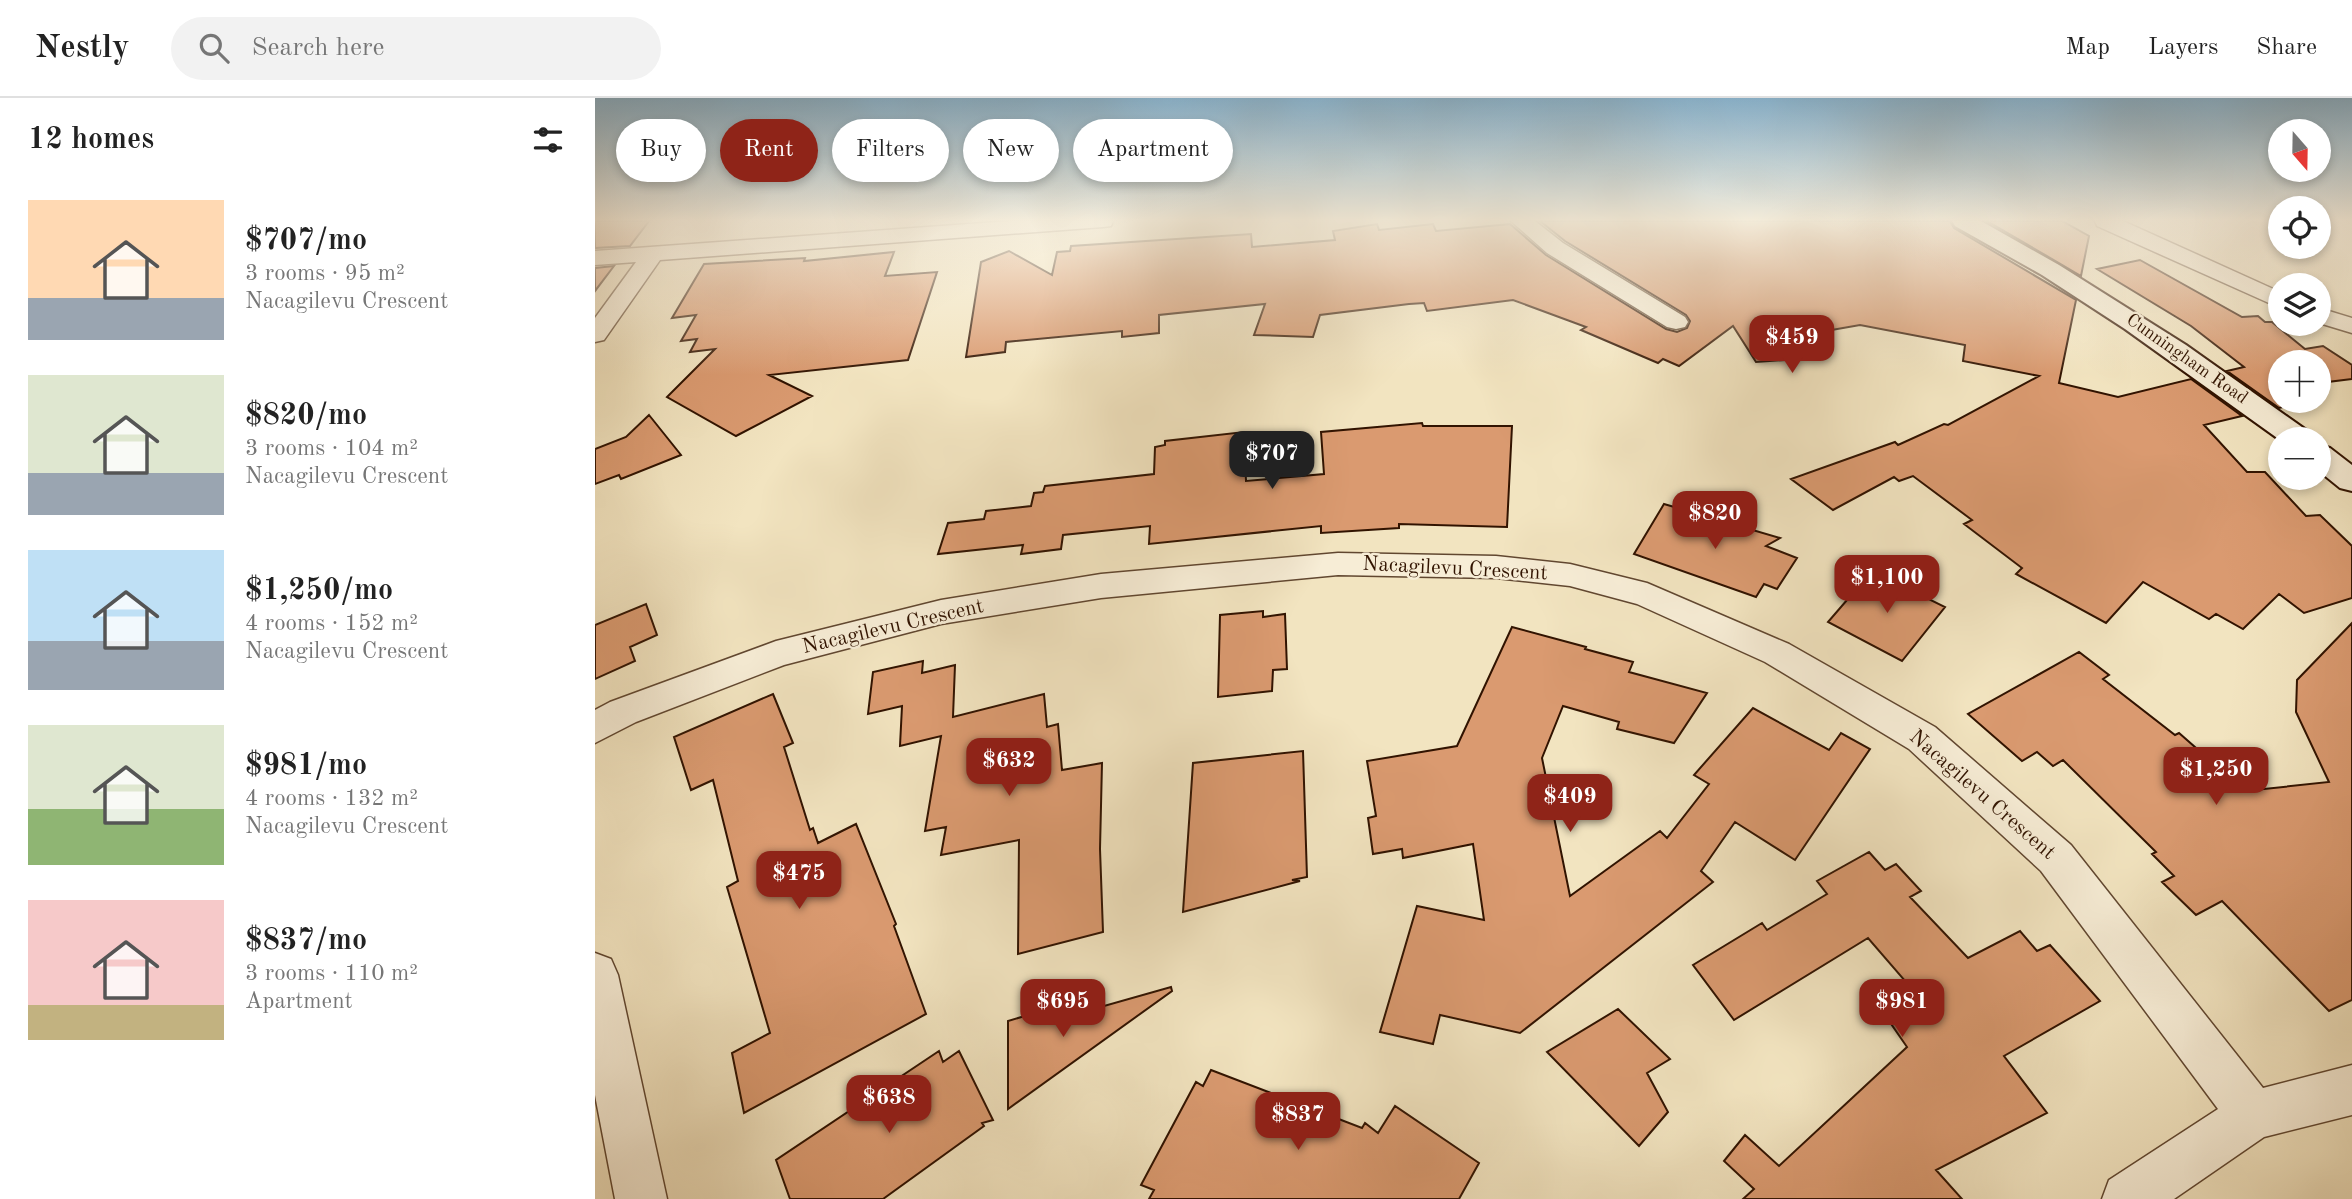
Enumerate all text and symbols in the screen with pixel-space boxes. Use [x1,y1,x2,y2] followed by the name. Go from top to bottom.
[171,17,661,80] search box
[195,29,233,67] icon: search
[35,32,129,65] text: Nestly
[251,35,385,61] text: Search here
[2066,36,2110,60] text: Map
[2148,36,2218,60] text: Layers
[2256,36,2317,60] text: Share
[616,119,706,182] chip: Buy
[720,119,818,182] chip: Rent
[832,119,949,182] chip: Filters
[963,119,1059,182] chip: New
[1073,119,1233,182] chip: Apartment
[2268,119,2331,182] north arrow
[2268,119,2331,490] map controls
[529,121,567,159] icon: filters
[28,125,154,155] text: 12 homes
[2268,196,2331,259] button: locate
[245,226,367,256] text: $707/mo
[84,228,168,312] icon: home
[245,262,405,285] text: 3 rooms · 95 m²
[2268,273,2331,336] button: layers
[245,290,448,313] text: Nacagilevu Crescent
[2123,310,2251,408] street label: Cunningham Road
[1751,316,1833,375] pin: $459
[1765,326,1819,349] text: $459
[2268,350,2331,413] button: +
[245,401,367,431] text: $820/mo
[84,403,168,487] icon: home
[2268,427,2331,490] button: −
[1231,432,1313,491] pin: $707
[245,437,418,460] text: 3 rooms · 104 m²
[1245,442,1299,465] text: $707
[245,465,448,488] text: Nacagilevu Crescent
[1674,491,1756,551] pin: $820
[1688,502,1742,525] text: $820
[1362,554,1548,584] street label: Nacagilevu Crescent
[1830,556,1944,615] pin: $1,100
[1850,566,1924,589] text: $1,100
[245,576,393,606] text: $1,250/mo
[84,578,168,662] icon: home
[800,596,986,658] street label: Nacagilevu Crescent
[245,612,418,635] text: 4 rooms · 152 m²
[245,640,448,663] text: Nacagilevu Crescent
[1905,726,2059,864] street label: Nacagilevu Crescent
[968,738,1050,798] pin: $632
[2159,748,2273,807] pin: $1,250
[982,749,1036,772] text: $632
[245,751,367,781] text: $981/mo
[84,753,168,837] icon: home
[2179,758,2253,781] text: $1,250
[1529,774,1611,834] pin: $409
[1543,785,1597,808] text: $409
[245,787,418,810] text: 4 rooms · 132 m²
[245,815,448,838] text: Nacagilevu Crescent
[758,852,840,911] pin: $475
[772,862,826,885] text: $475
[245,926,367,956] text: $837/mo
[84,928,168,1012] icon: home
[245,962,418,985] text: 3 rooms · 110 m²
[1022,979,1104,1039] pin: $695
[1861,979,1943,1039] pin: $981
[245,990,353,1013] text: Apartment
[1036,990,1090,1013] text: $695
[1875,990,1929,1013] text: $981
[848,1076,930,1135] pin: $638
[862,1086,916,1109] text: $638
[1257,1093,1339,1152] pin: $837
[1271,1103,1325,1126] text: $837

